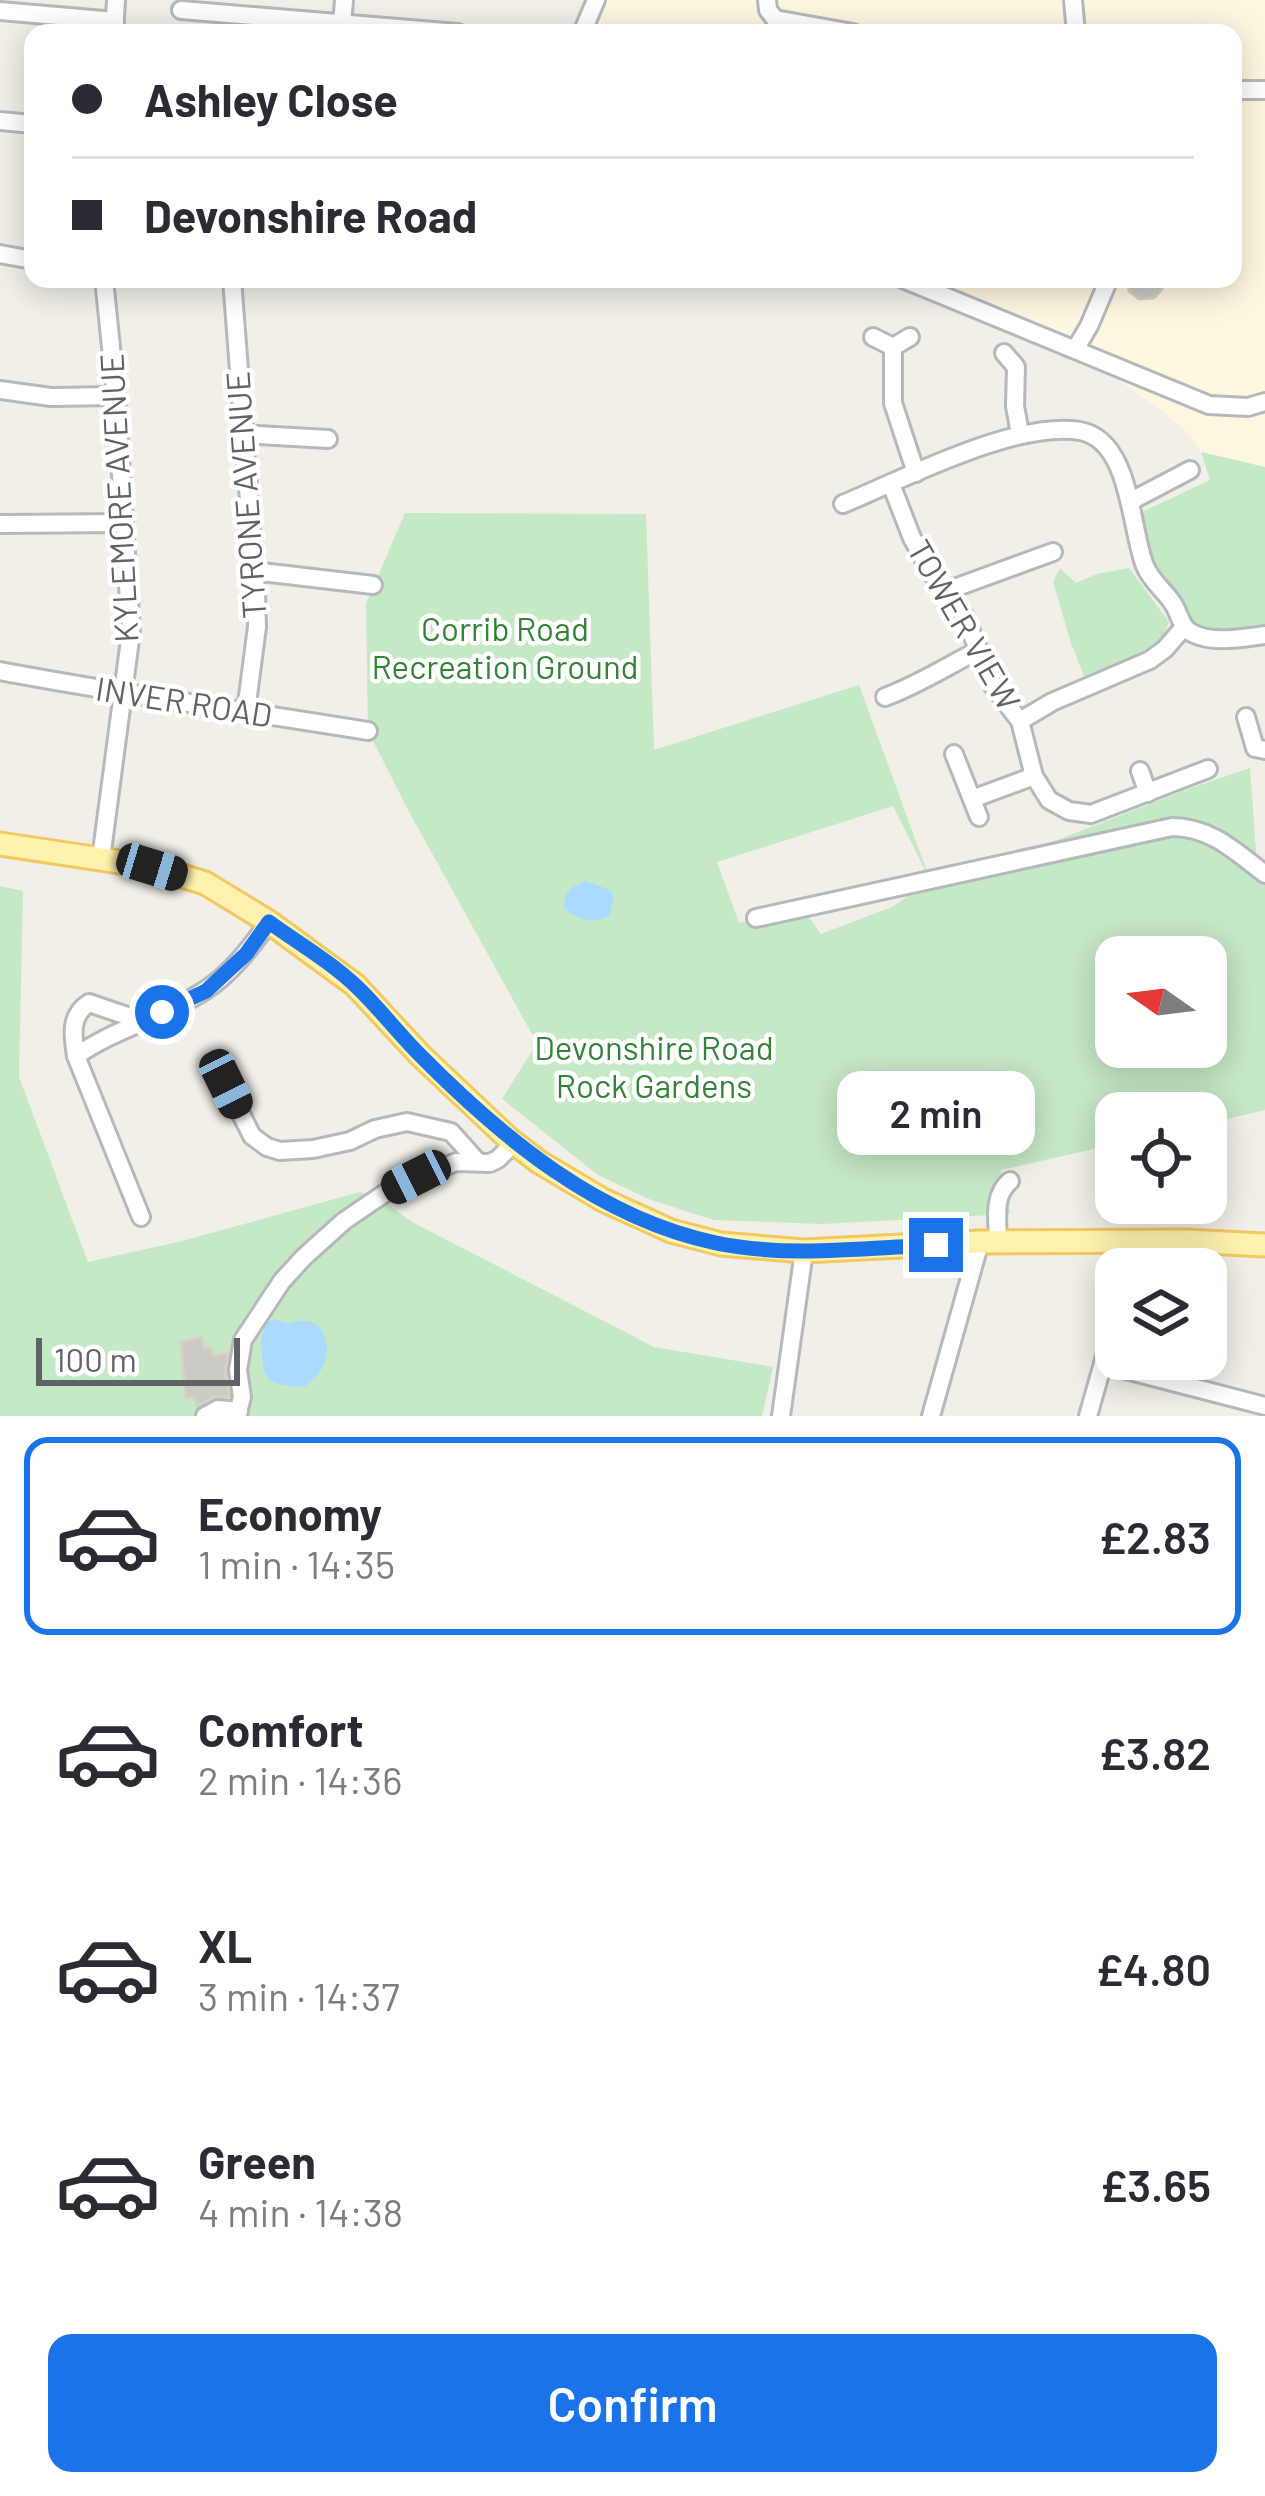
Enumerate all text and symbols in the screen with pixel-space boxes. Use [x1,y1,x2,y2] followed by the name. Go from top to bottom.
[144,72,398,126] text: Ashley Close
[144,188,477,242] text: Devonshire Road
[90,352,146,644] street label: KYLEMORE AVENUE
[216,370,274,620] street label: TYRONE AVENUE
[900,532,1030,717] street label: TOWER VIEW
[372,608,638,686] park label: Corrib Road Recreation Ground
[93,667,275,735] street label: INVER ROAD
[112,839,192,895] car
[1095,936,1227,1068] north arrow
[1095,936,1227,1380] map controls
[135,985,189,1039] route start
[534,1027,774,1105] park label: Devonshire Road Rock Gardens
[194,1044,258,1124] car
[837,1071,1035,1155] callout: 2 min
[890,1089,982,1136] text: 2 min
[1095,1092,1227,1224] button: locate
[376,1145,456,1209] car
[909,1218,963,1272] route end
[1095,1248,1227,1380] button: layers
[36,1332,240,1385] scale bar
[54,1339,137,1379] text: 100 m
[54,1482,162,1590] icon: car
[198,1486,382,1540] text: Economy
[1099,1509,1211,1563] text: £2.83
[198,1540,395,1587] text: 1 min · 14:35
[54,1698,162,1806] icon: car
[198,1702,364,1756] text: Comfort
[1099,1725,1211,1779] text: £3.82
[198,1756,402,1803] text: 2 min · 14:36
[54,1914,162,2022] icon: car
[198,1918,252,1972] text: XL
[1095,1941,1211,1995] text: £4.80
[198,1972,400,2019] text: 3 min · 14:37
[54,2130,162,2238] icon: car
[198,2134,316,2188] text: Green
[1100,2157,1211,2211] text: £3.65
[198,2188,403,2235] text: 4 min · 14:38
[48,2334,1217,2472] button: Confirm

